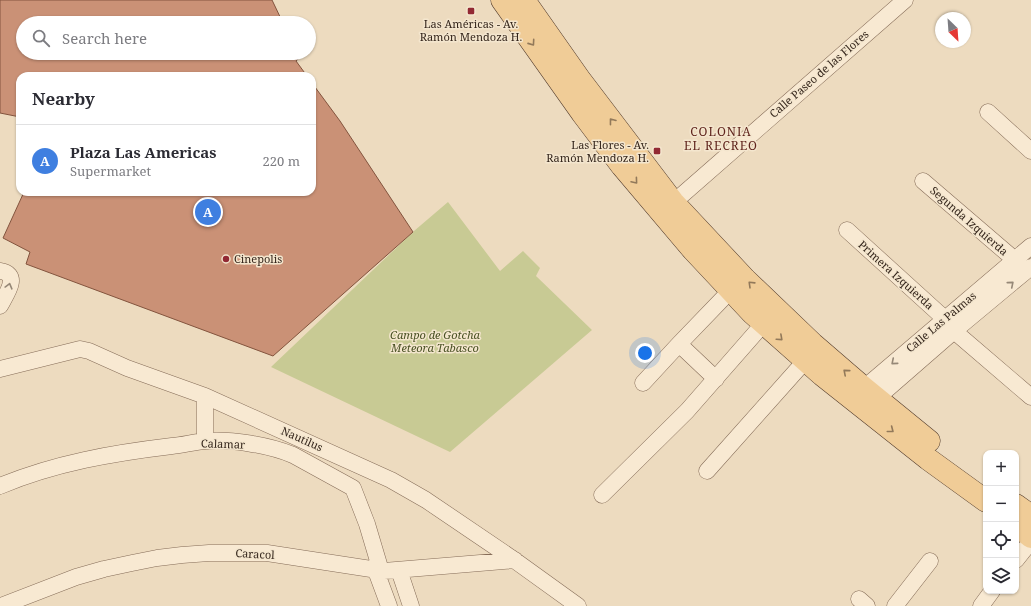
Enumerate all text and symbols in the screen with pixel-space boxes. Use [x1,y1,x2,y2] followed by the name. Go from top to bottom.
[466,6,476,16] marker: Las Américas - Av. Ramón Mendoza H.
[935,12,971,48] north arrow
[16,16,316,60] search box
[420,16,523,44] place label: Las Américas - Av. Ramón Mendoza H.
[766,26,871,121] street label: Calle Paseo de las Flores
[30,27,52,49] icon: search
[62,28,147,48] text: Search here
[527,39,534,46] one-way arrow
[32,87,95,110] text: Nearby
[610,119,617,126] one-way arrow
[684,123,758,154] district label: COLONIA EL RECREO
[546,137,649,165] place label: Las Flores - Av. Ramón Mendoza H.
[70,142,217,162] text: Plaza Las Americas
[652,146,662,156] marker: Las Flores - Av. Ramón Mendoza H.
[40,152,50,170] text: A
[263,152,300,170] text: 220 m
[70,162,151,180] text: Supermarket
[630,177,637,184] one-way arrow
[927,183,1011,259] street label: Segunda Izquierda
[195,197,221,227] pin: A
[855,237,937,313] street label: Primera Izquierda
[234,251,282,266] place label: Cinepolis
[221,254,231,264] marker: Cinepolis
[748,281,756,289] one-way arrow
[1007,281,1014,288] one-way arrow
[4,283,13,290] one-way arrow
[902,288,979,355] street label: Calle Las Palmas
[390,327,481,355] park label: Campo de Gotcha Meteora Tabasco
[776,333,783,340] one-way arrow
[635,343,655,363] your location
[892,357,899,364] one-way arrow
[843,370,850,377] one-way arrow
[279,423,326,454] street label: Nautilus
[887,425,894,432] one-way arrow
[201,435,246,452] street label: Calamar
[983,450,1019,594] map controls
[983,450,1019,486] button: +
[983,486,1019,522] button: −
[983,522,1019,558] button: locate
[235,545,276,562] street label: Caracol
[983,558,1019,594] button: layers

